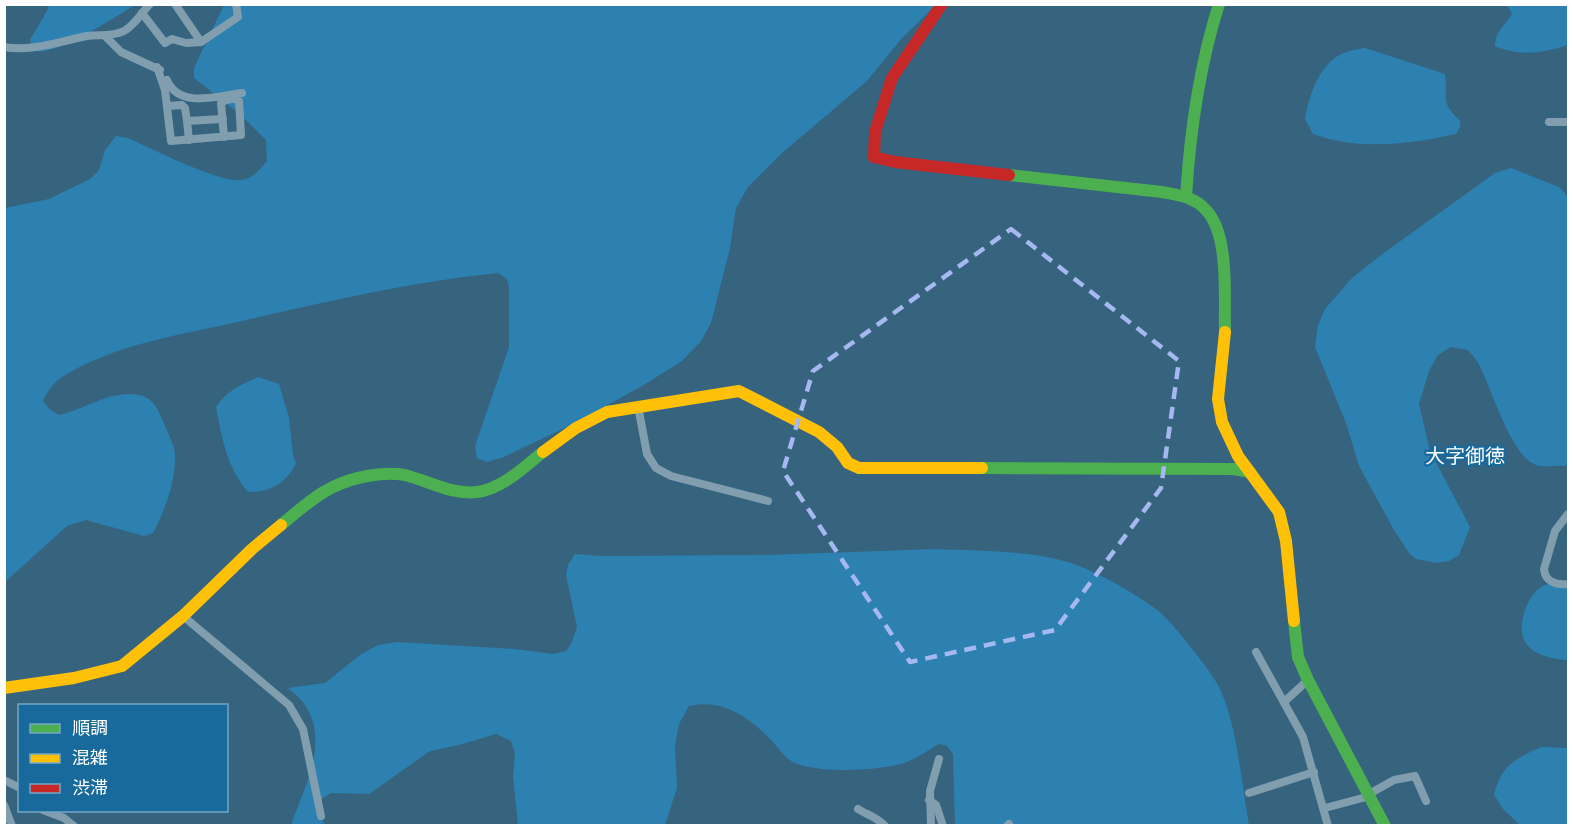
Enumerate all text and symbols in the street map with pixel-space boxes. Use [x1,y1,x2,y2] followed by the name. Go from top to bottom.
[1425,444,1505,468] district label: 大字御徳
[18,704,228,812] legend
[72,717,108,739] text: 順調
[72,747,108,769] text: 混雑
[72,777,108,799] text: 渋滞

